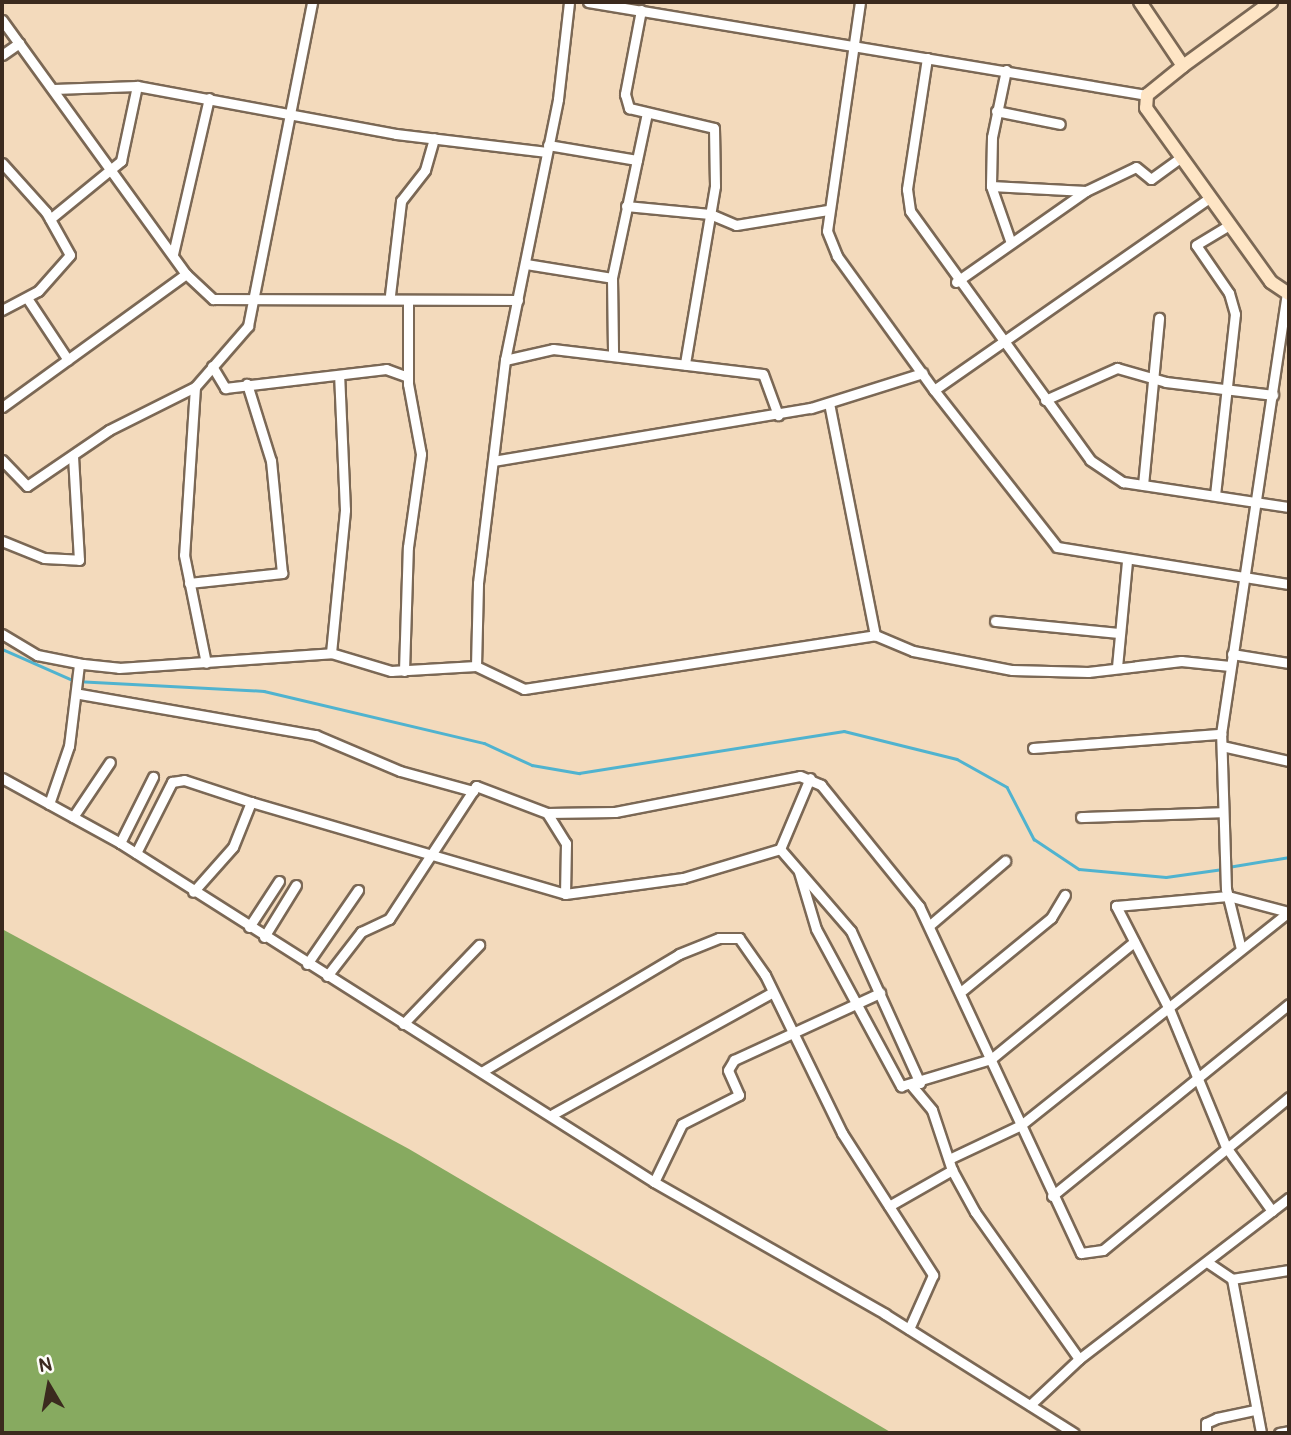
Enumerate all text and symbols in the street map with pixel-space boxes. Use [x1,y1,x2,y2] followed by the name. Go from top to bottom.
[14,1351,84,1421] north arrow
[37,1352,54,1378] text: N

